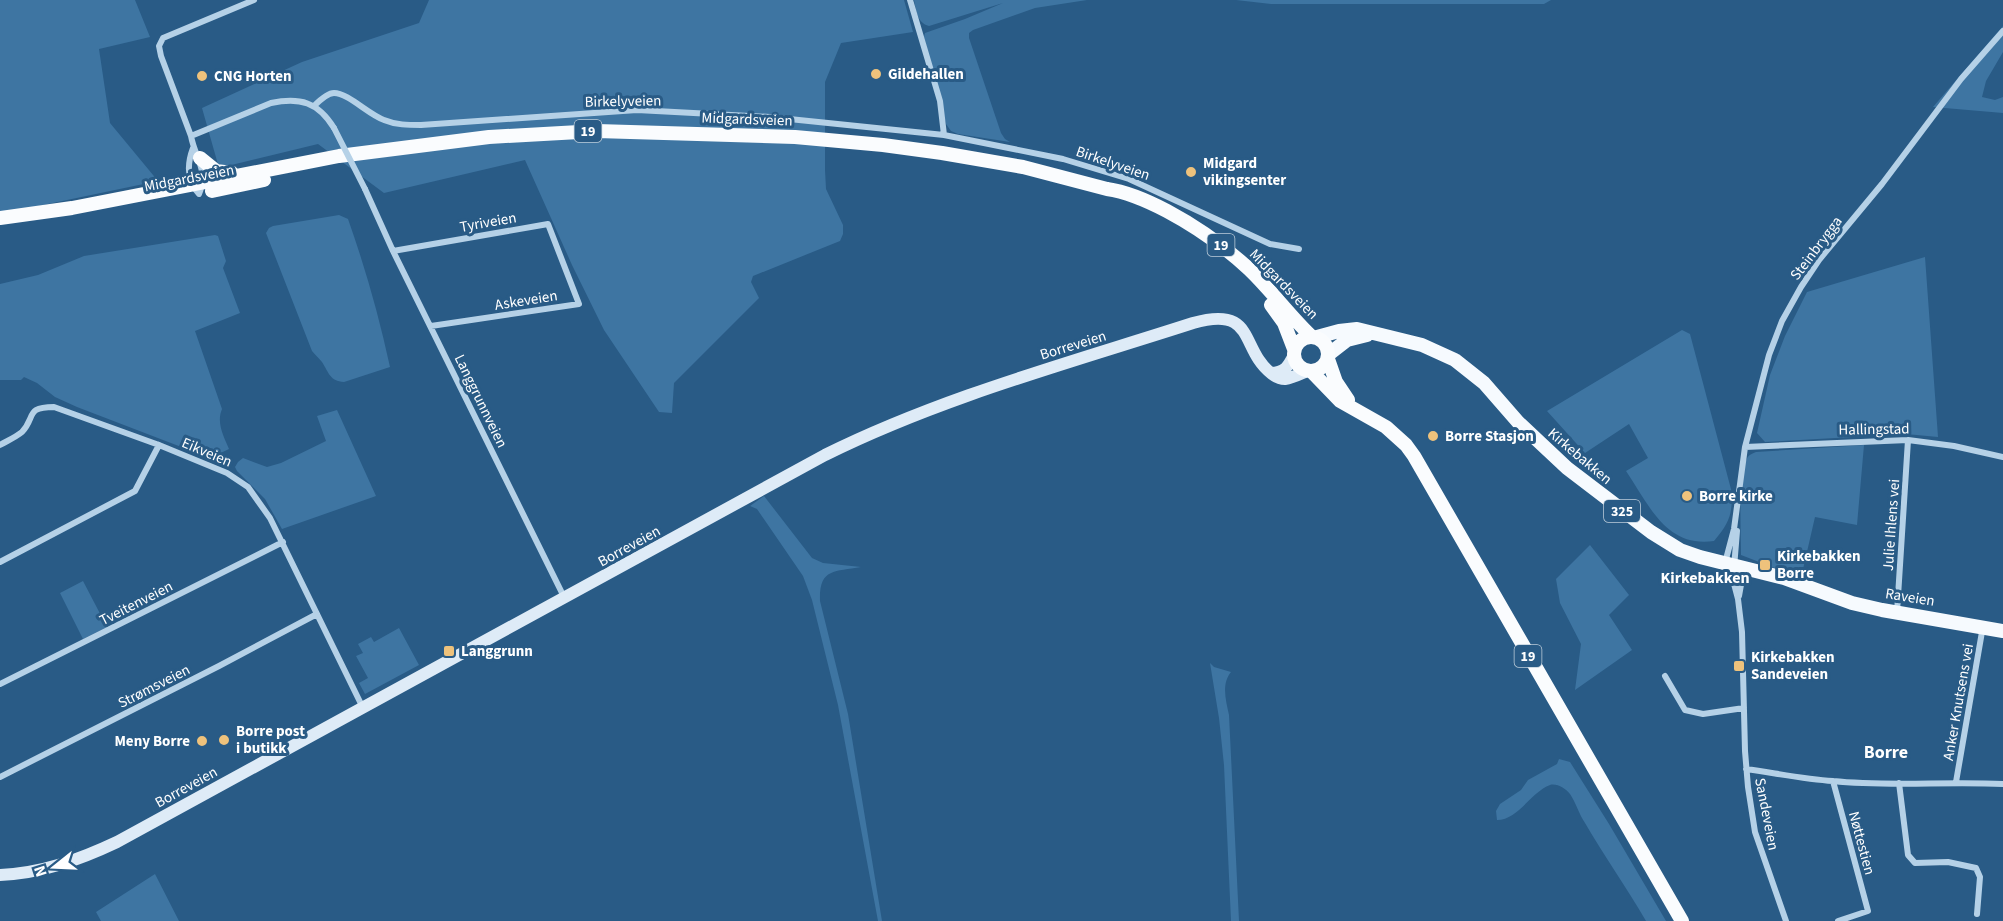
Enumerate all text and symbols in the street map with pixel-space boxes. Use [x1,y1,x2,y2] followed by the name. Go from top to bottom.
[888,64,964,85] place label: Gildehallen
[214,66,292,87] place label: CNG Horten
[869,67,883,81] marker: Gildehallen
[195,69,209,83] marker: CNG Horten
[584,90,662,113] street label: Birkelyveien
[701,107,793,132] street label: Midgardsveien
[574,120,602,142] road number: 19
[1073,141,1153,186] street label: Birkelyveien
[1203,153,1286,191] place label: Midgard vikingsenter
[142,159,236,197] street label: Midgardsveien
[1184,165,1198,179] marker: Midgard vikingsenter
[458,207,518,238] street label: Tyriveien
[1785,212,1847,285] street label: Steinbrygga
[1208,234,1234,256] road number: 19
[1244,244,1323,324] street label: Midgardsveien
[493,285,559,316] street label: Askeveien
[1037,325,1109,366] street label: Borreveien
[449,351,512,452] street label: Langgrunnveien
[1838,418,1910,441] street label: Hallingstad
[1543,423,1616,490] street label: Kirkebakken
[1445,426,1534,447] place label: Borre Stasjon
[1426,429,1440,443] marker: Borre Stasjon
[178,432,235,472] street label: Eikveien
[1878,478,1905,572] street label: Julie Ihlens vei
[1699,486,1773,507] place label: Borre kirke
[1680,489,1694,503] marker: Borre kirke
[1604,500,1640,522] road number: 325
[594,521,664,572] street label: Borreveien
[1777,546,1861,584] place label: Kirkebakken Borre
[1758,558,1772,572] marker: Kirkebakken Borre
[1660,567,1750,589] district label: Kirkebakken
[96,576,177,631] street label: Tveitenveien
[1884,583,1936,612] street label: Raveien
[461,641,533,662] place label: Langgrunn
[1938,642,1979,762] street label: Anker Knutsens vei
[442,644,456,658] marker: Langgrunn
[1514,645,1541,667] road number: 19
[1751,647,1835,685] place label: Kirkebakken Sandeveien
[115,659,194,714] street label: Strømsveien
[1732,659,1746,673] marker: Kirkebakken Sandeveien
[236,721,305,759] place label: Borre post i butikk
[114,731,190,752] place label: Meny Borre
[217,733,231,747] marker: Borre post i butikk
[195,734,209,748] marker: Meny Borre
[1864,740,1908,765] district label: Borre
[151,762,221,813] street label: Borreveien
[1749,776,1784,852] street label: Sandeveien
[1843,809,1880,877] street label: Nøttestien
[24,837,84,897] north arrow
[29,863,53,880] text: N

